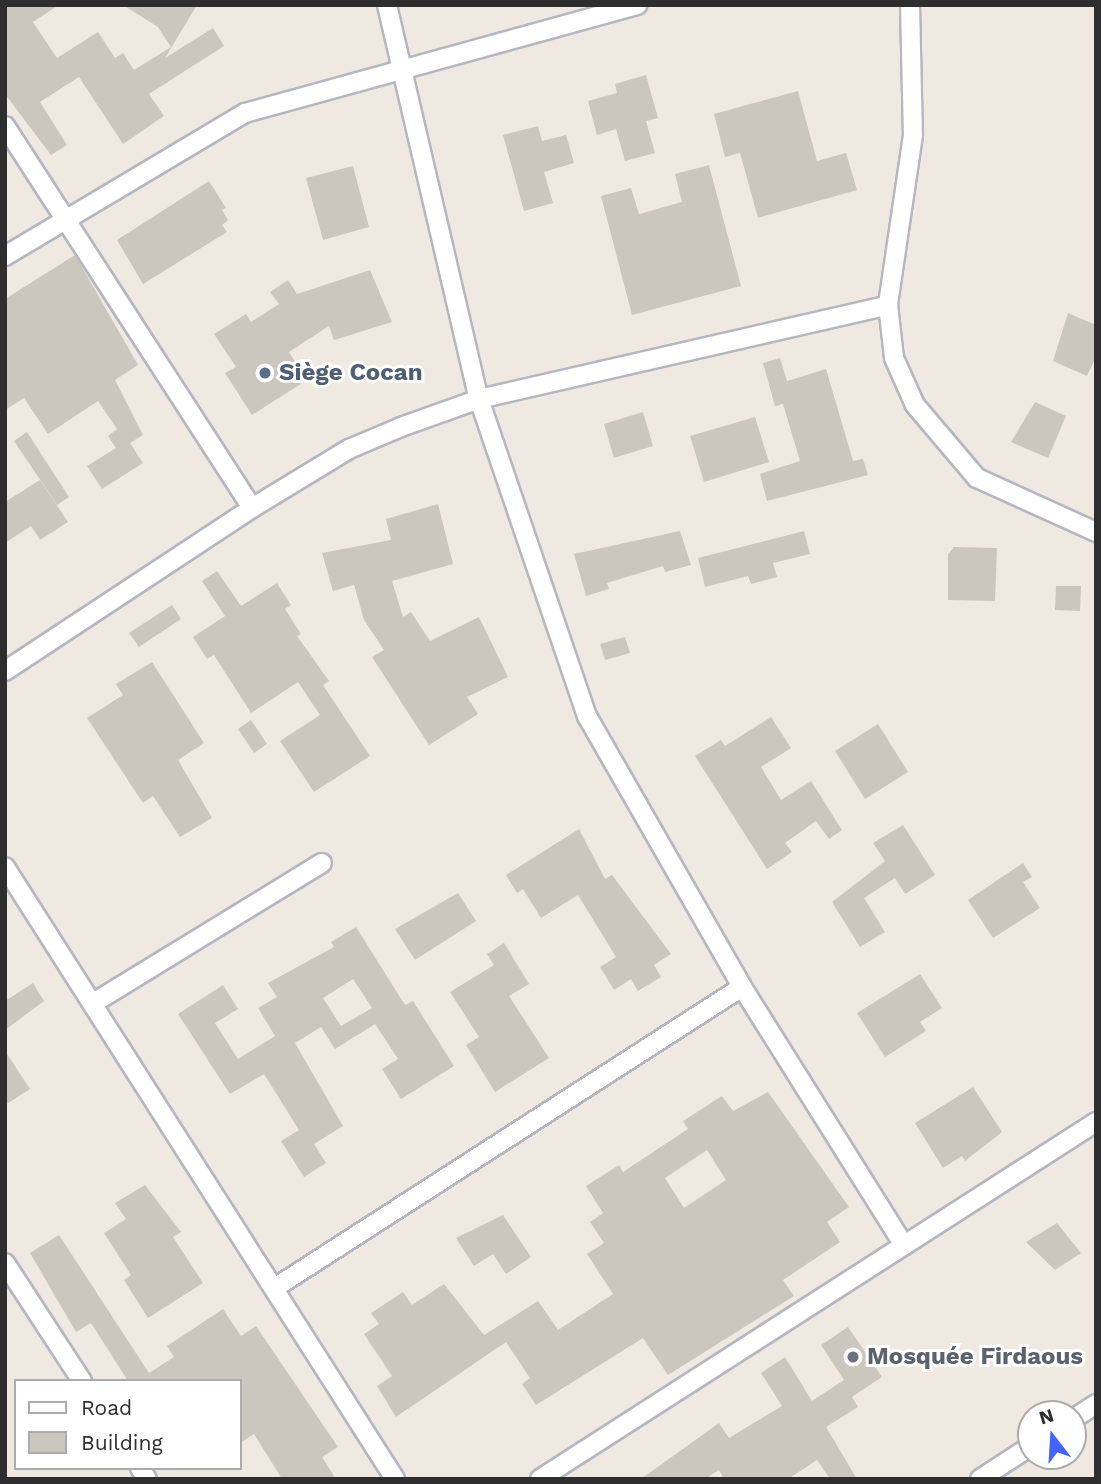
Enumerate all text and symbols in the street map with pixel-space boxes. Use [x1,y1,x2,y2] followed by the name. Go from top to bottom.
[279,359,423,387] place label: Siège Cocan
[257,365,273,381] marker: Siège Cocan
[867,1343,1083,1371] place label: Mosquée Firdaous
[845,1349,861,1365] marker: Mosquée Firdaous
[14,1379,242,1470] legend
[81,1395,132,1420] text: Road
[1017,1400,1087,1470] north arrow
[1036,1403,1056,1429] text: N
[81,1430,163,1455] text: Building

